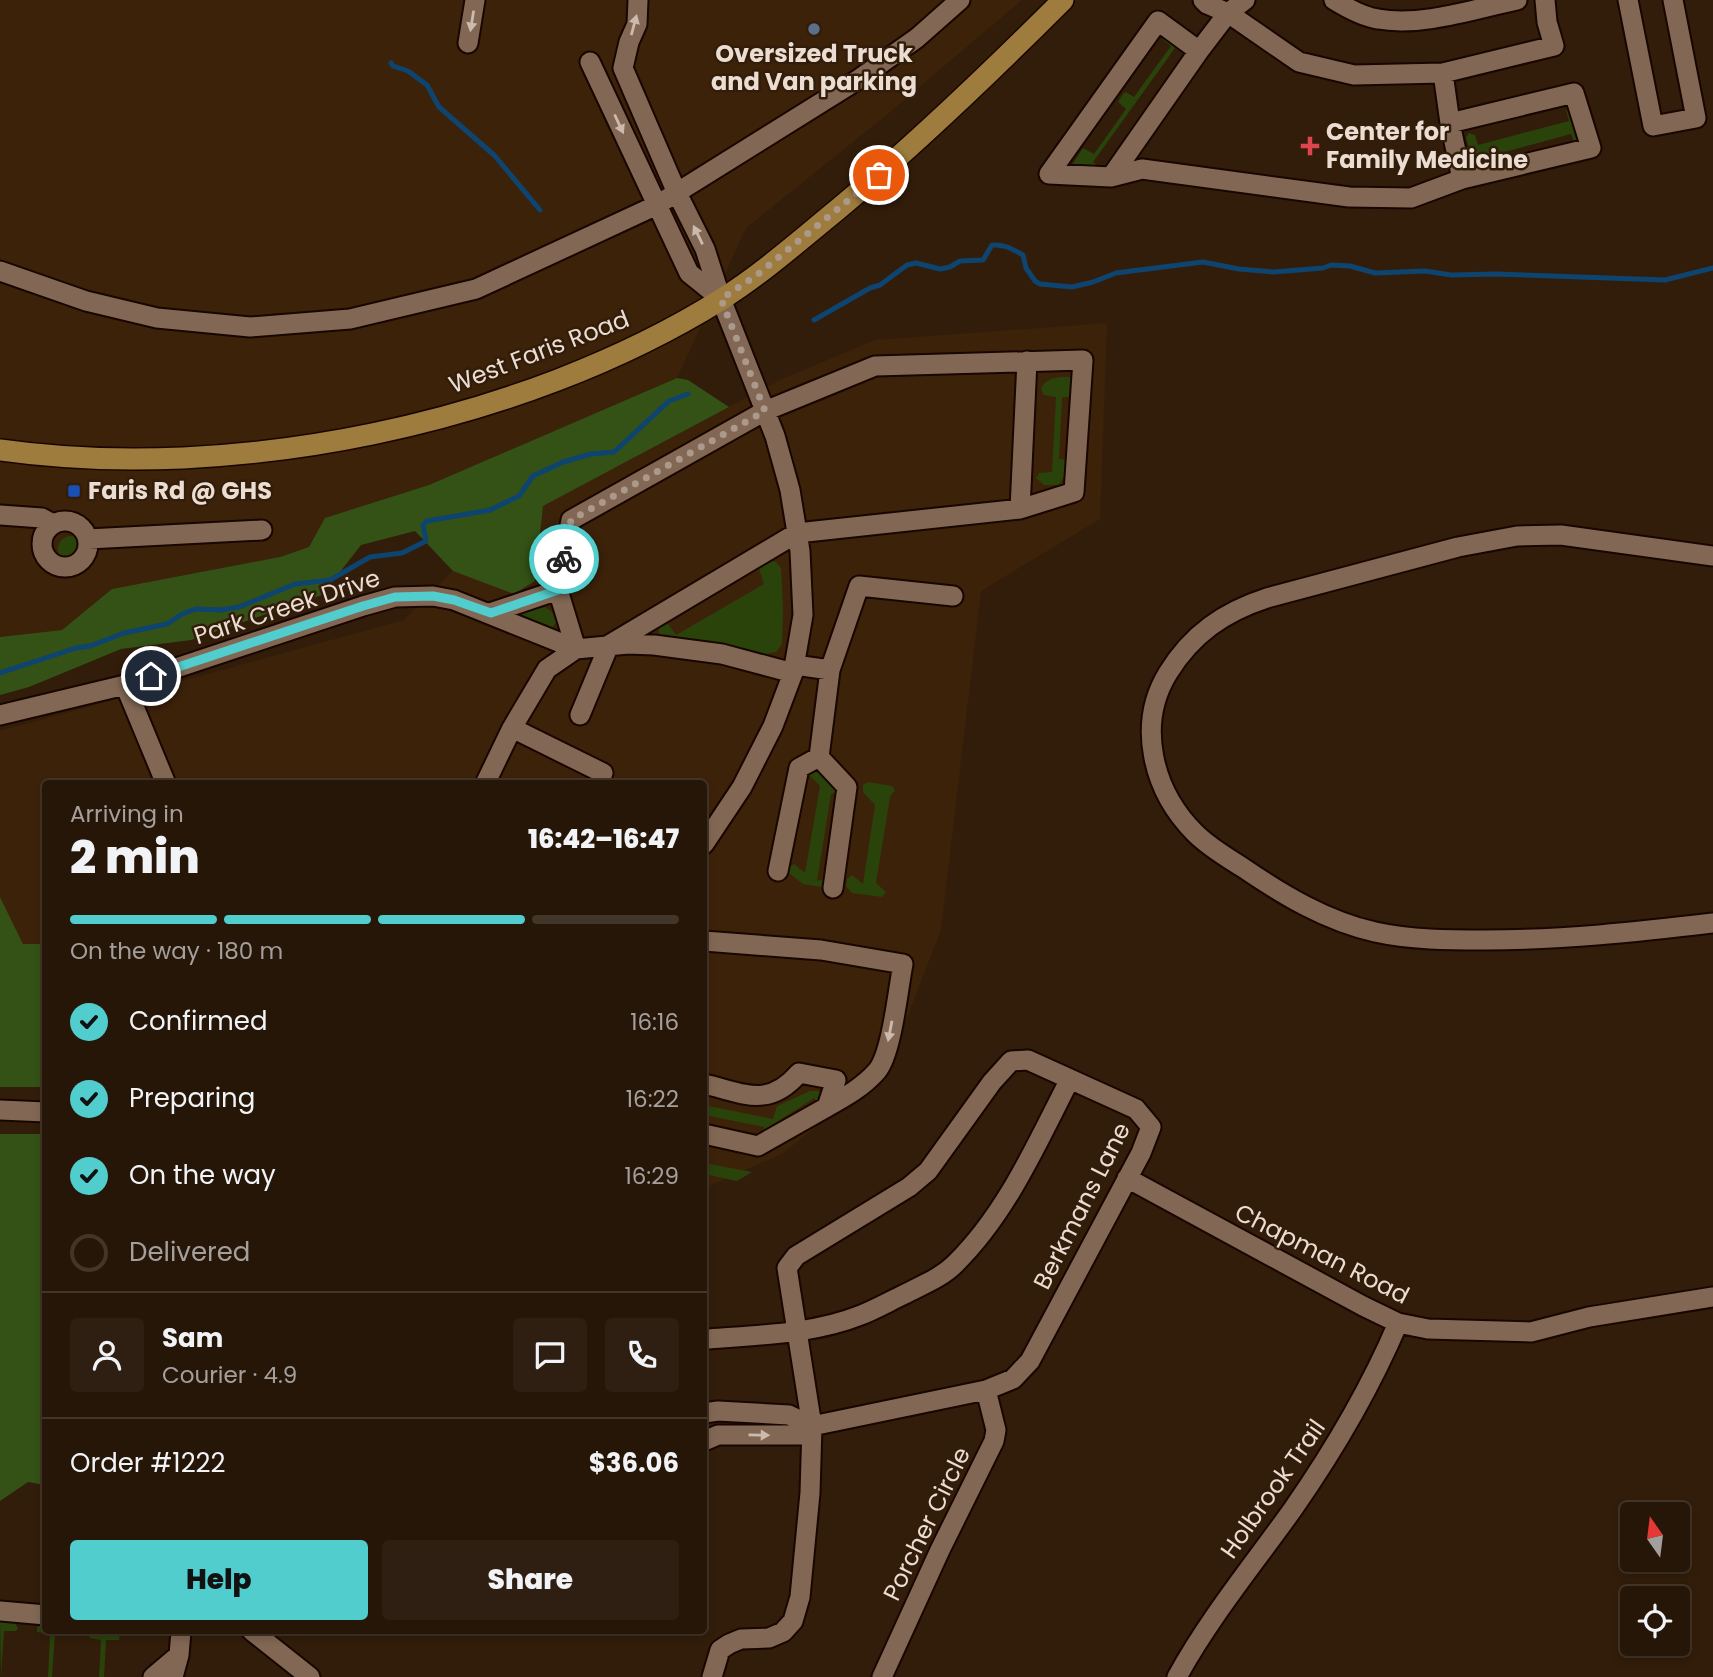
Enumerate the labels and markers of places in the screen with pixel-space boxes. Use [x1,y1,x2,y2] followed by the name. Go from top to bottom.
[806,21,822,37] marker: Oversized Truck and Van parking
[711,37,917,98] place label: Oversized Truck and Van parking
[1326,115,1528,176] place label: Center for Family Medicine
[1300,136,1320,156] marker: Center for Family Medicine
[849,145,909,205] pin
[88,474,272,507] place label: Faris Rd @ GHS
[66,483,82,499] marker: Faris Rd @ GHS
[121,646,181,706] pin

